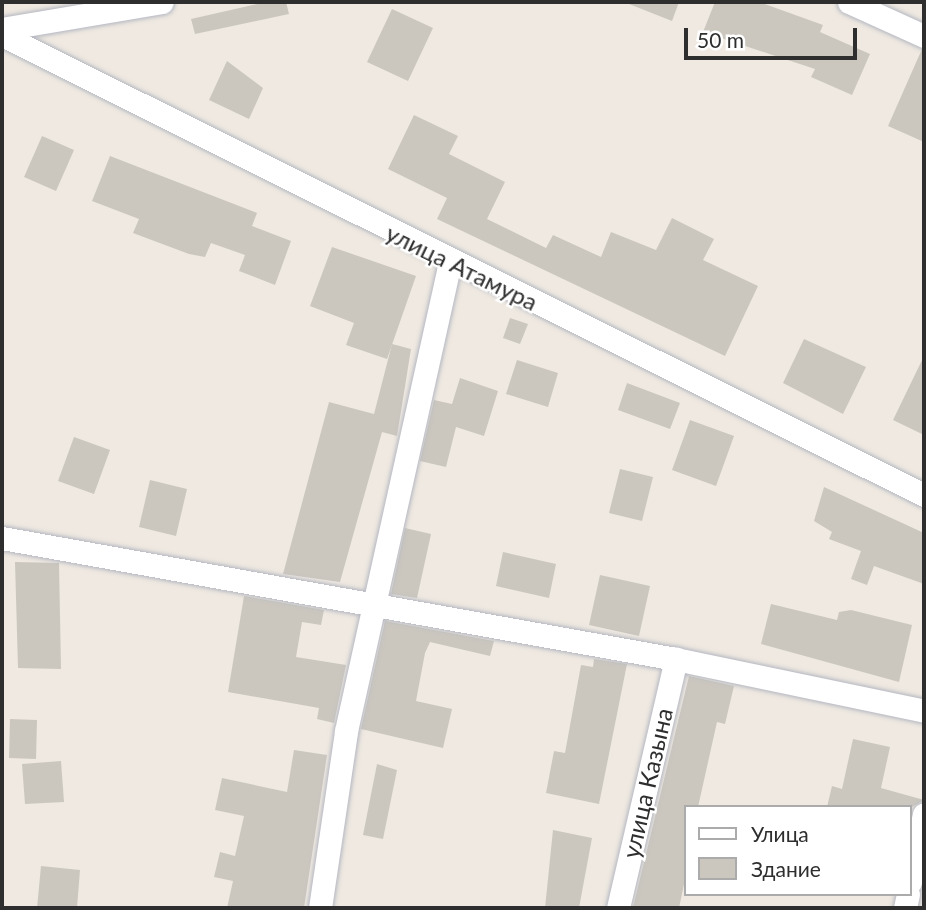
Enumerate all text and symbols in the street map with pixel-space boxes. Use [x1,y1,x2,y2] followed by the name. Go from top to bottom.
[688,14,861,58] scale bar
[697,27,744,52] text: 50 m
[381,218,543,316] street label: улица Атамура
[616,705,678,861] street label: улица Казына
[684,805,912,896] legend
[751,821,809,846] text: Улица
[751,856,821,881] text: Здание

